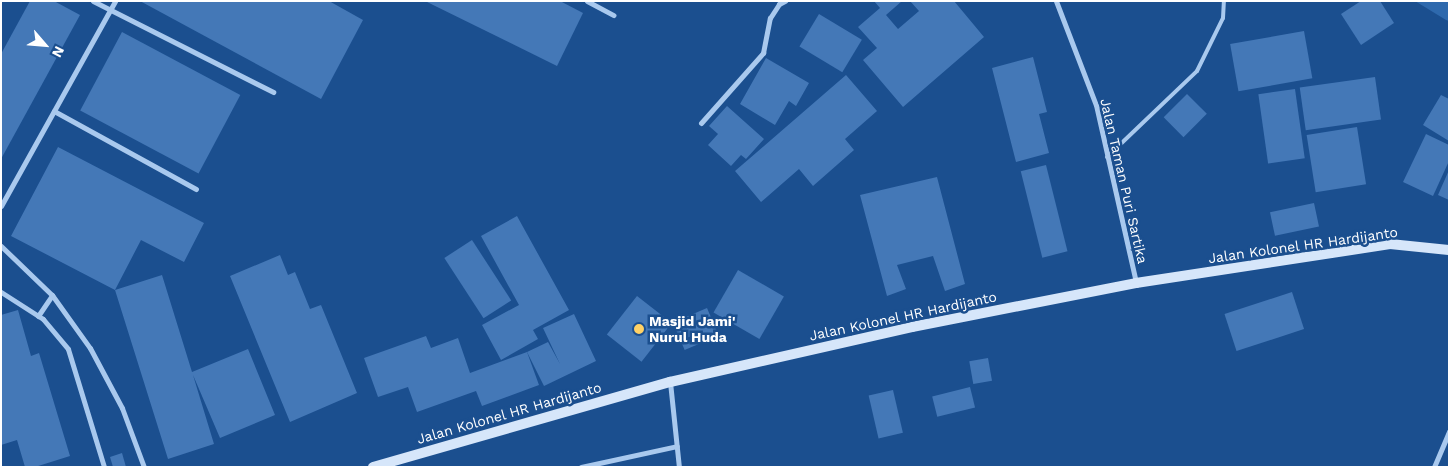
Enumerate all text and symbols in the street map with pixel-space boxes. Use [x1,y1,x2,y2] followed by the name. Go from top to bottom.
[20,20,70,70] north arrow
[49,44,68,60] text: N
[1097,96,1151,266] street label: Jalan Taman Puri Sartika
[1207,223,1399,267] street label: Jalan Kolonel HR Hardijanto
[808,288,998,344] street label: Jalan Kolonel HR Hardijanto
[649,313,736,346] place label: Masjid Jami' Nurul Huda
[633,323,645,335] marker: Masjid Jami' Nurul Huda
[415,379,603,447] street label: Jalan Kolonel HR Hardijanto

